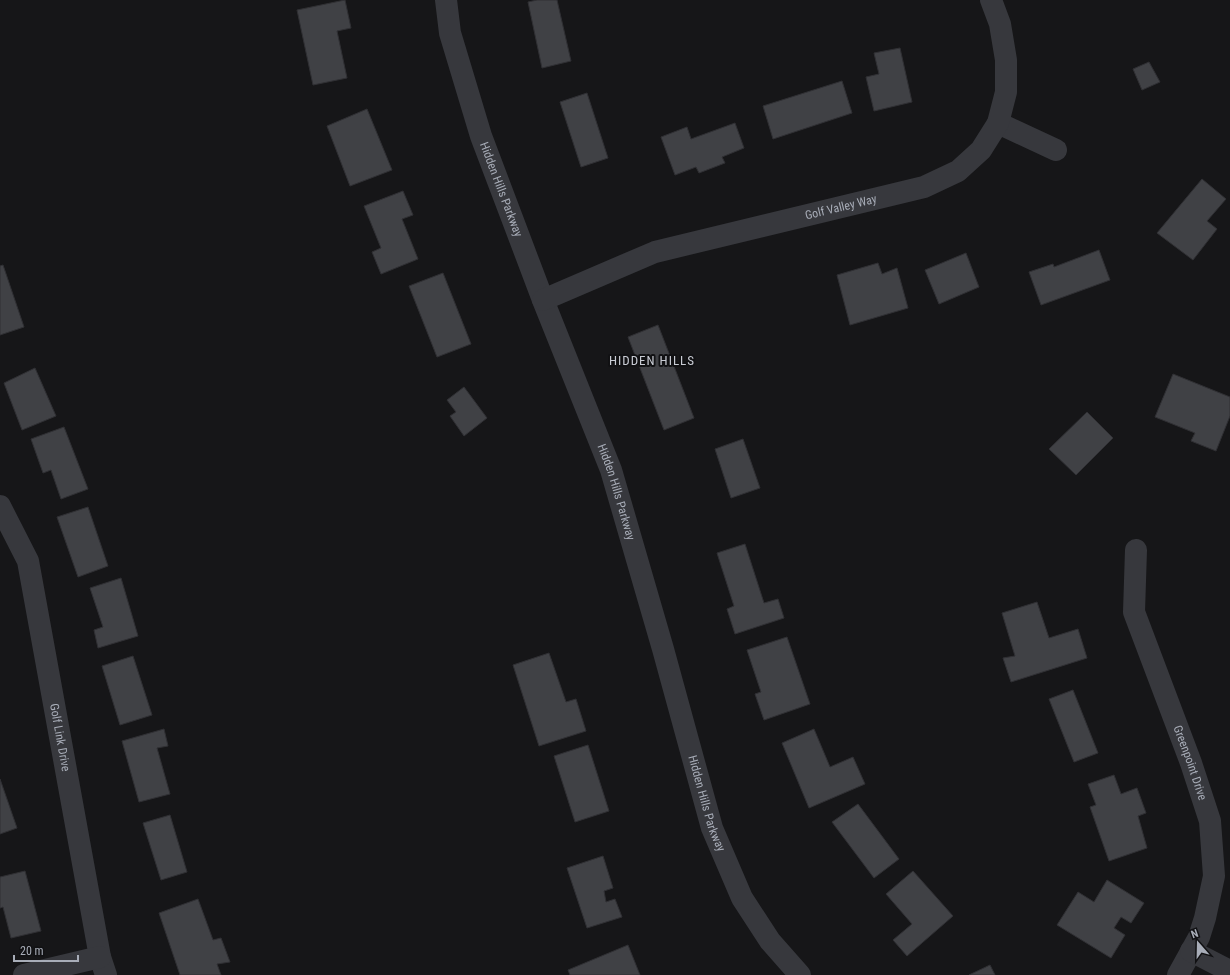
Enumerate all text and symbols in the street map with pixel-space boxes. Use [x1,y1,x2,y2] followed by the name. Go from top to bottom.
[477,140,525,239] street label: Hidden Hills Parkway
[804,192,878,222] street label: Golf Valley Way
[609,353,695,368] district label: HIDDEN HILLS
[594,442,638,542] street label: Hidden Hills Parkway
[47,702,73,773] street label: Golf Link Drive
[1170,723,1210,802] street label: Greenpoint Drive
[685,753,728,854] street label: Hidden Hills Parkway
[1178,923,1218,963] north arrow
[1189,927,1200,941] text: N
[14,937,78,963] scale bar
[20,944,44,958] text: 20 m

